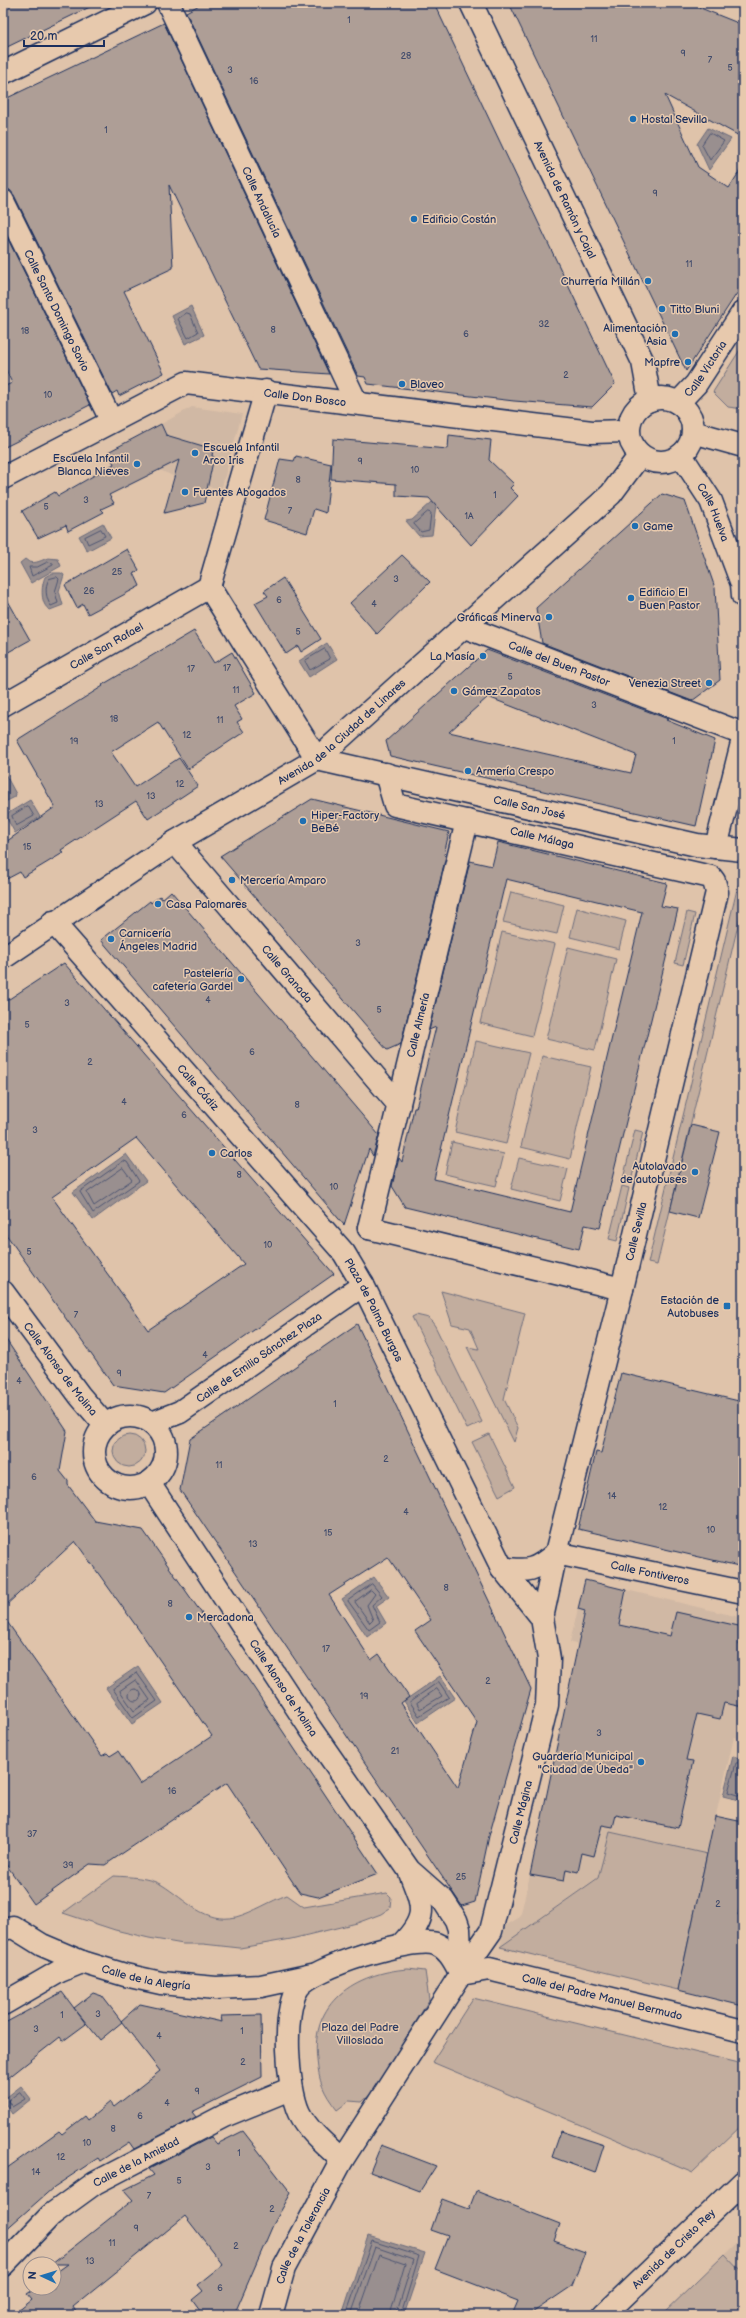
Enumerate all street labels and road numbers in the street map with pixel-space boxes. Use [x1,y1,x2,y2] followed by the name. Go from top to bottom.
[531,139,599,261] street label: Avenida de Ramón y Cajal
[239,164,284,240] street label: Calle Andalucía
[21,247,92,373] street label: Calle Santo Domingo Savio
[681,338,729,399] street label: Calle Victoria
[263,386,347,409] street label: Calle Don Bosco
[694,480,732,543] street label: Calle Huelva
[67,620,145,672] street label: Calle San Rafael
[507,638,613,689] street label: Calle del Buen Pastor
[275,676,408,787] street label: Avenida de la Ciudad de Linares
[492,793,567,822] street label: Calle San José
[509,824,575,852] street label: Calle Málaga
[259,942,315,1005] street label: Calle Granada
[404,991,432,1058] street label: Calle Almería
[175,1062,222,1113] street label: Calle Cádiz
[622,1200,649,1262] street label: Calle Sevilla
[342,1256,406,1364] street label: Plaza de Palma Burgos
[193,1309,324,1405] street label: Calle de Emilio Sánchez Plaza
[21,1320,100,1418] street label: Calle Alonso de Molina
[610,1558,691,1587] street label: Calle Fontiveros
[247,1637,320,1739] street label: Calle Alonso de Molina
[506,1779,535,1846] street label: Calle Mágina
[100,1962,191,1992] street label: Calle de la Alegría
[521,1971,684,2022] street label: Calle del Padre Manuel Bermudo
[91,2134,181,2189] street label: Calle de la Amistad
[273,2185,333,2285] street label: Calle de la Tolerancia
[629,2206,717,2291] street label: Avenida de Cristo Rey

